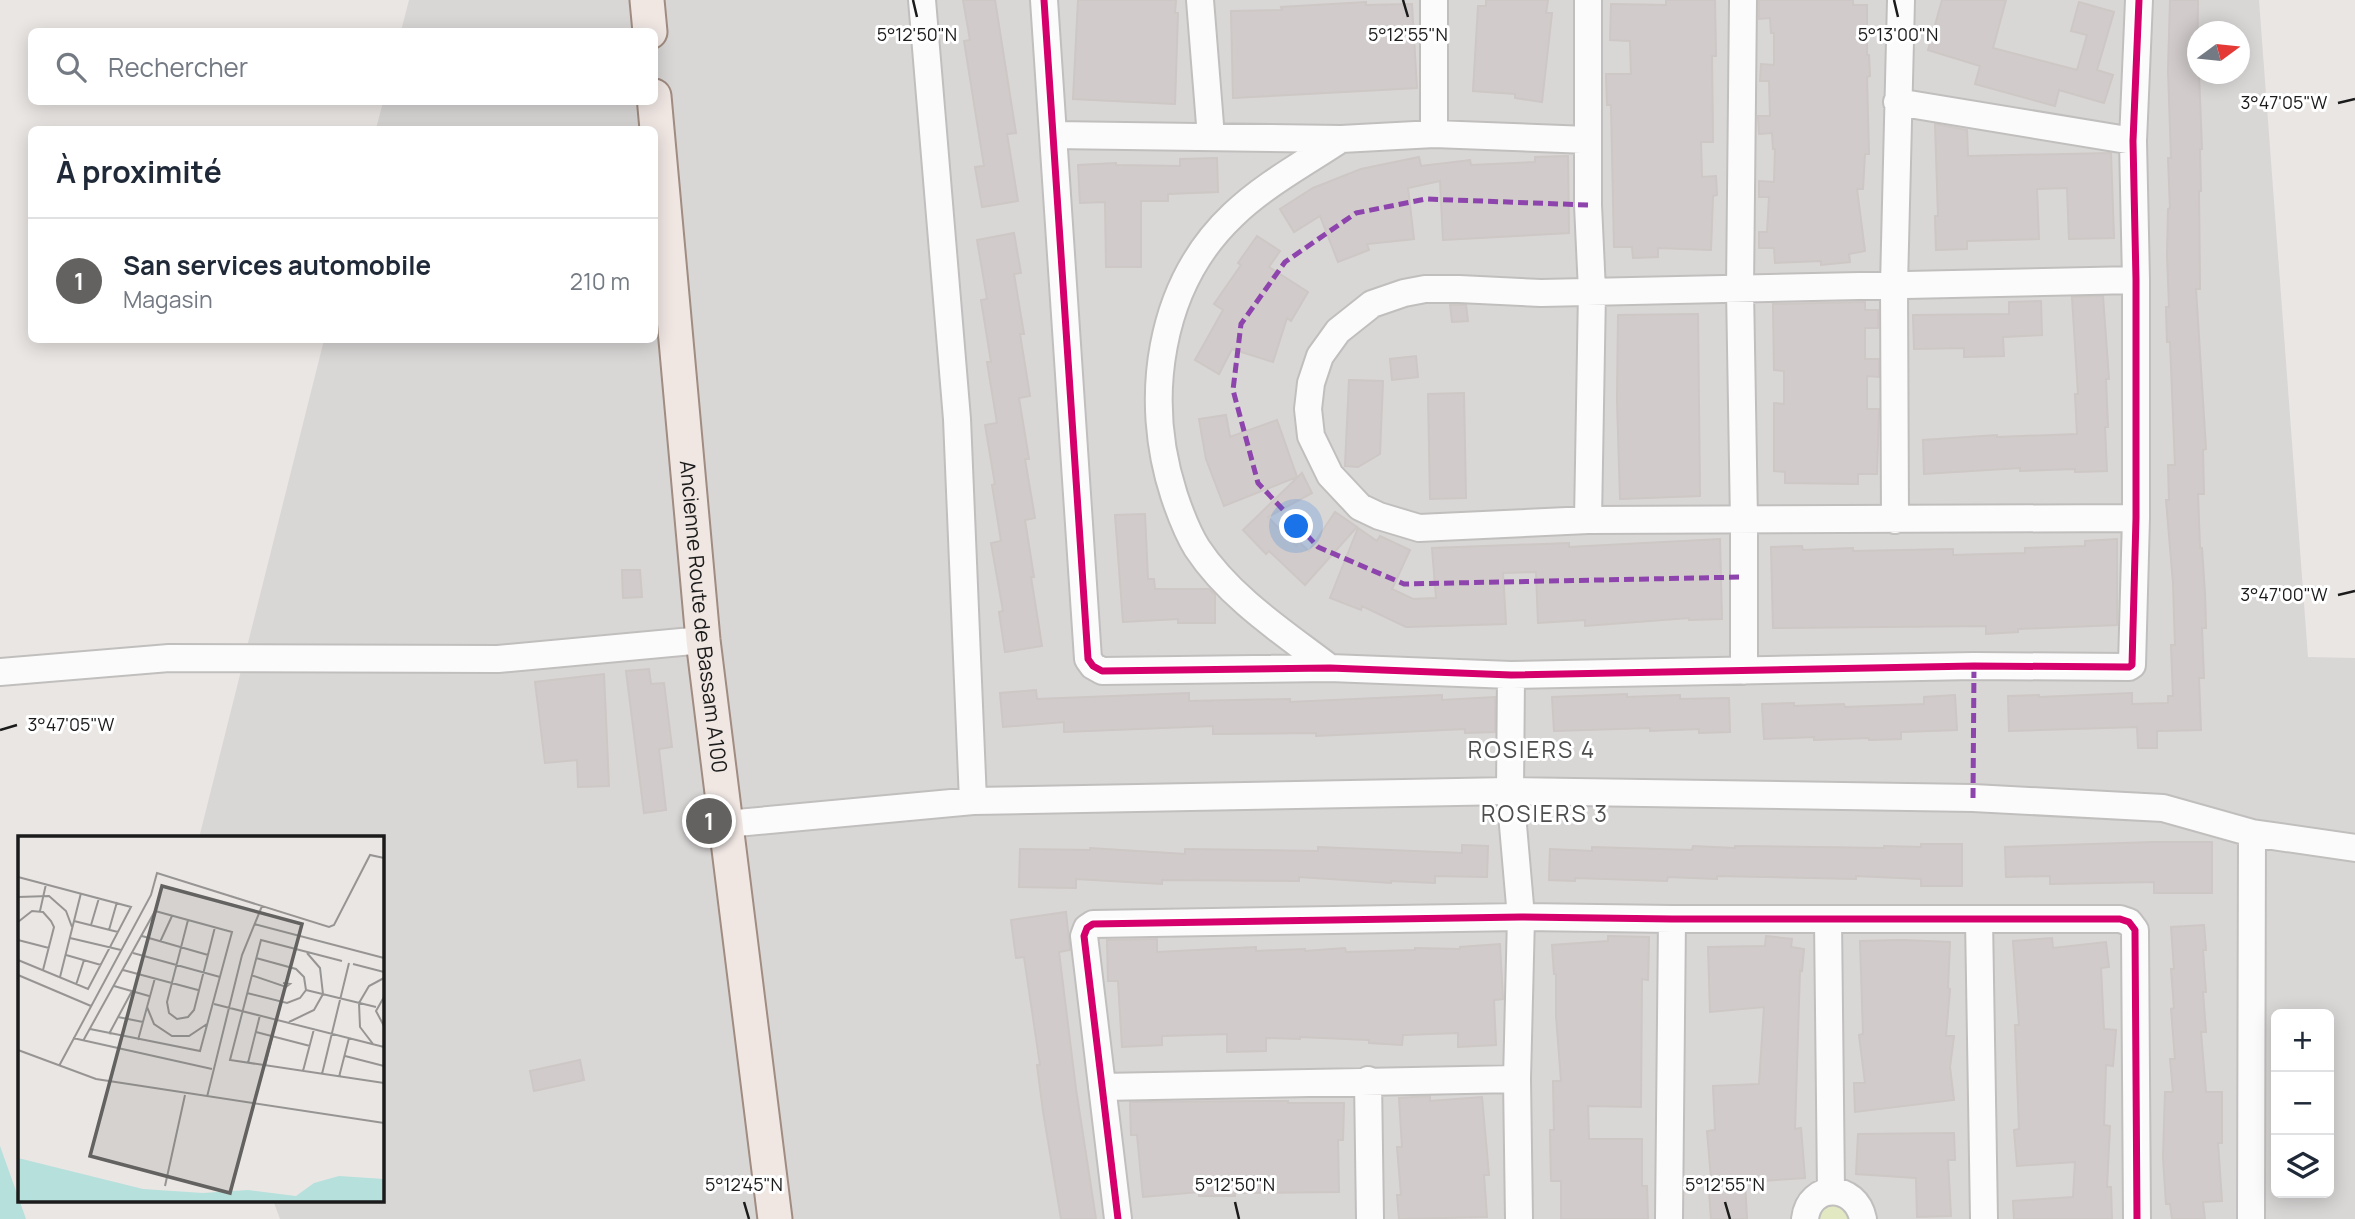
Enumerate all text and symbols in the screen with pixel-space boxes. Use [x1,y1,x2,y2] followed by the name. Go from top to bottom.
[2187,21,2250,84] north arrow
[877,22,957,46] text: 5°12'50"N
[1368,22,1448,46] text: 5°12'55"N
[1858,22,1938,46] text: 5°13'00"N
[28,28,658,105] search box
[52,48,90,86] icon: search
[108,49,248,85] text: Rechercher
[2241,90,2328,114] text: 3°47'05"W
[56,151,222,192] text: À proximité
[123,247,431,283] text: San services automobile
[74,265,84,297] text: 1
[570,265,630,297] text: 210 m
[123,283,213,315] text: Magasin
[674,459,734,775] street label: Ancienne Route de Bassam A100
[1279,509,1313,543] your location
[2240,582,2328,606] text: 3°47'00"W
[28,712,115,736] text: 3°47'05"W
[1468,733,1596,765] district label: ROSIERS 4
[686,795,732,847] pin: 1
[1481,797,1609,829] district label: ROSIERS 3
[18,836,383,1202] inset map
[2271,1009,2334,1198] map controls
[2271,1009,2334,1072] button: +
[2271,1072,2334,1135] button: −
[2271,1135,2334,1198] button: layers
[705,1172,783,1196] text: 5°12'45"N
[1195,1172,1275,1196] text: 5°12'50"N
[1685,1172,1765,1196] text: 5°12'55"N

